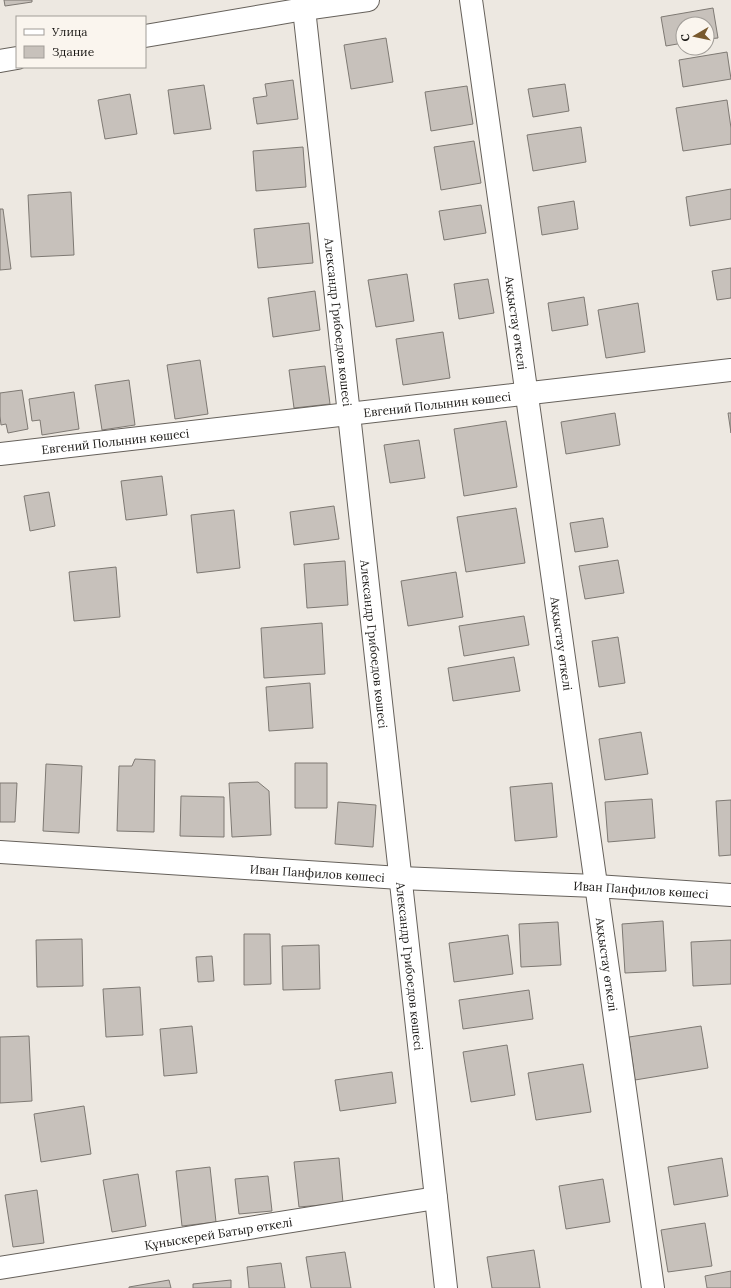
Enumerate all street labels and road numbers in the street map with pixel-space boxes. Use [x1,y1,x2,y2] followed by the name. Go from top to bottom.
[322,236,356,407] street label: Александр Грибоедов көшесі
[502,274,531,371] street label: Аққыстау өткелі
[363,388,512,420] street label: Евгений Полынин көшесі
[41,425,190,457] street label: Евгений Полынин көшесі
[358,558,391,729] street label: Александр Грибоедов көшесі
[548,595,576,691] street label: Аққыстау өткелі
[249,861,385,884] street label: Иван Панфилов көшесі
[573,878,709,901] street label: Иван Панфилов көшесі
[393,880,427,1051] street label: Александр Грибоедов көшесі
[593,916,621,1012] street label: Аққыстау өткелі
[143,1214,293,1252] street label: Құныскерей Батыр өткелі

